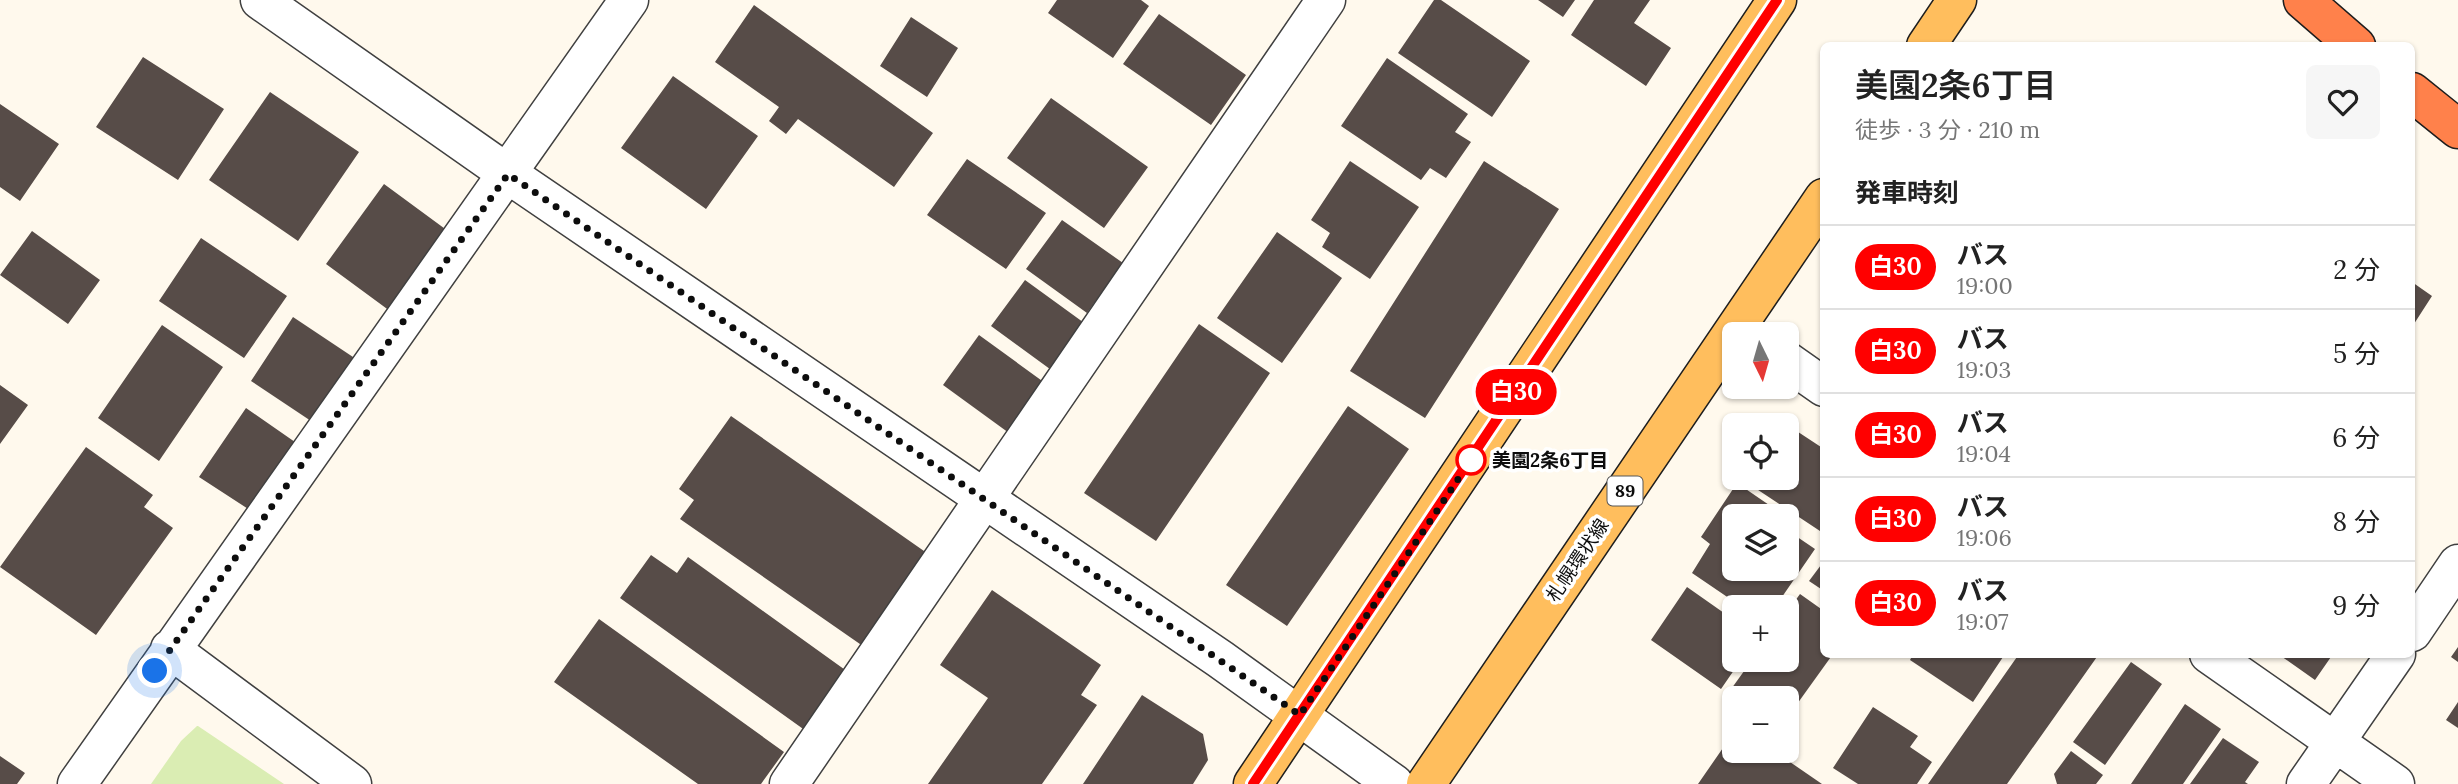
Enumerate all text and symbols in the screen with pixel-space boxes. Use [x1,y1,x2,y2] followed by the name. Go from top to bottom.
[1855,64,2057,106] text: 美園2条6丁目
[2306,65,2380,139] button: heart
[1855,115,2040,144] text: 徒歩 · 3 分 · 210 m
[1855,176,1959,209] text: 発車時刻
[1957,238,2009,271] text: バス
[1869,251,1922,282] text: 白30
[2333,253,2380,286] text: 2 分
[1957,271,2013,300] text: 19:00
[1722,322,1799,399] north arrow
[1722,322,1799,763] map controls
[1957,322,2009,355] text: バス
[1869,335,1922,366] text: 白30
[2333,337,2380,370] text: 5 分
[1957,355,2011,384] text: 19:03
[1476,369,1556,415] line badge: 白30
[1490,376,1542,407] text: 白30
[1957,406,2009,439] text: バス
[1722,413,1799,490] button: locate
[1869,419,1922,450] text: 白30
[2332,421,2380,454] text: 6 分
[1957,439,2011,468] text: 19:04
[1456,445,1486,475] marker: 美園2条6丁目
[1492,448,1608,472] place label: 美園2条6丁目
[1608,476,1642,505] road number: 89
[1957,490,2009,523] text: バス
[1869,503,1922,534] text: 白30
[1722,504,1799,581] button: layers
[2333,505,2380,538] text: 8 分
[1540,514,1614,606] street label: 札幌環状線
[1957,523,2012,552] text: 19:06
[1957,574,2009,607] text: バス
[1869,587,1922,618] text: 白30
[2332,589,2380,622] text: 9 分
[1722,595,1799,672] button: +
[1957,607,2009,636] text: 19:07
[137,653,172,688] your location
[1722,686,1799,763] button: −

